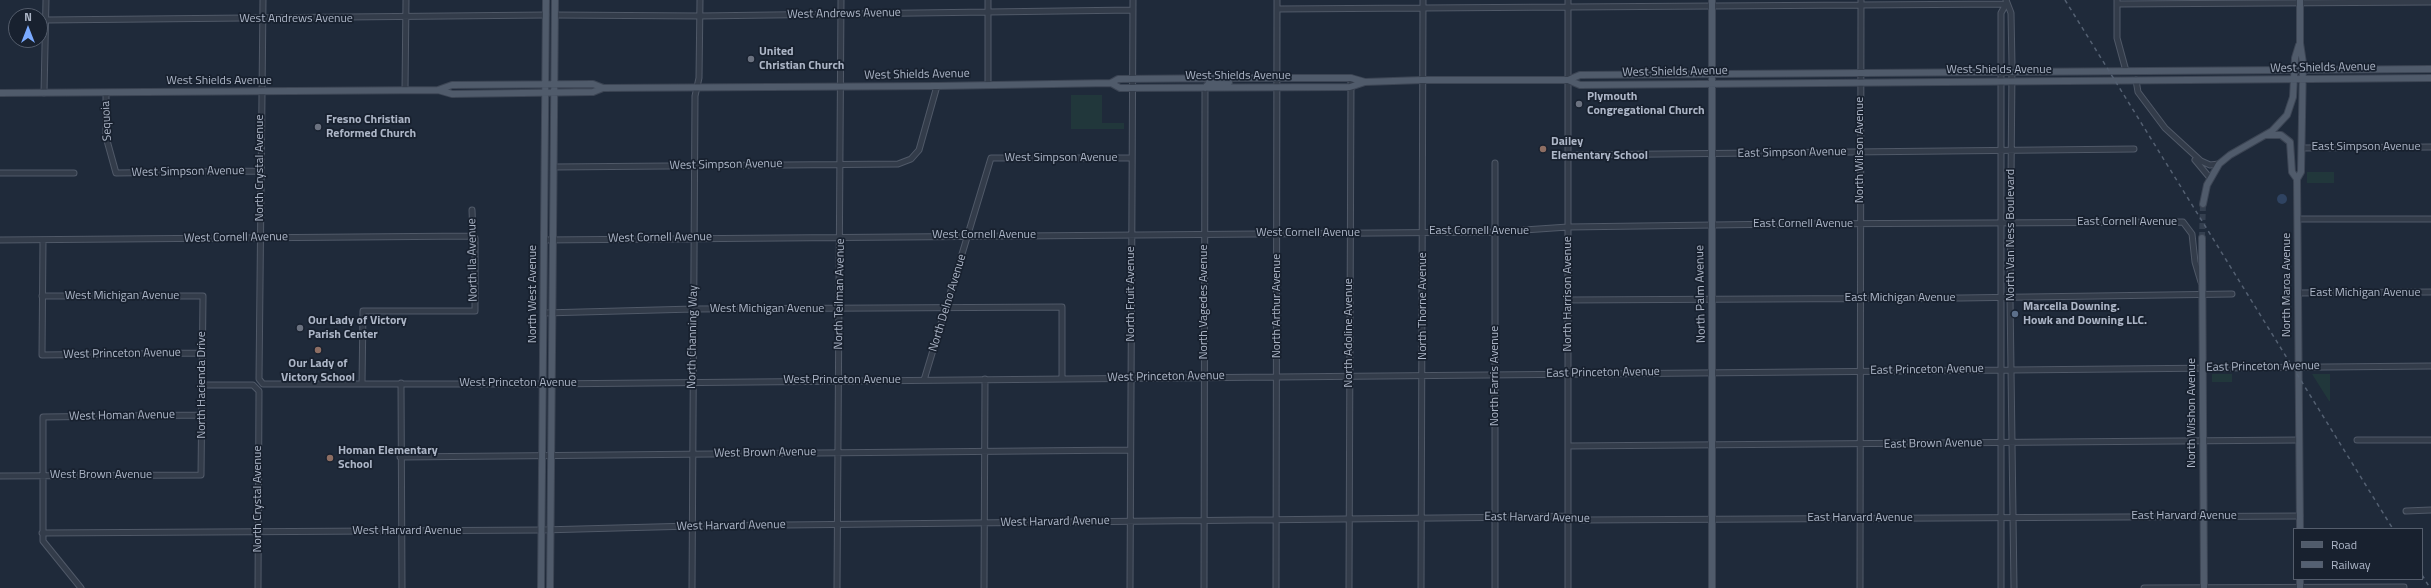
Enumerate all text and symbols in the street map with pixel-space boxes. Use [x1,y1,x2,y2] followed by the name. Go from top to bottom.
[787,6,901,22] street label: West Andrews Avenue
[8,8,48,48] north arrow
[24,9,32,25] text: N
[239,12,353,26] street label: West Andrews Avenue
[759,45,844,73] place label: United Christian Church
[746,54,756,64] marker: United Christian Church
[2270,60,2376,76] street label: West Shields Avenue
[1946,63,2052,77] street label: West Shields Avenue
[1622,64,1728,80] street label: West Shields Avenue
[864,67,970,83] street label: West Shields Avenue
[1185,69,1291,83] street label: West Shields Avenue
[166,74,272,88] street label: West Shields Avenue
[1587,90,1705,118] place label: Plymouth Congregational Church
[1853,97,1867,203] street label: North Wilson Avenue
[1574,99,1584,109] marker: Plymouth Congregational Church
[99,101,115,141] street label: Sequoia
[326,113,416,141] place label: Fresno Christian Reformed Church
[253,115,267,221] street label: North Crystal Avenue
[313,122,323,132] marker: Fresno Christian Reformed Church
[1551,135,1648,163] place label: Dailey Elementary School
[2311,140,2421,154] street label: East Simpson Avenue
[1538,144,1548,154] marker: Dailey Elementary School
[1737,145,1847,161] street label: East Simpson Avenue
[1005,151,1117,165] street label: West Simpson Avenue
[669,157,783,173] street label: West Simpson Avenue
[131,164,245,180] street label: West Simpson Avenue
[2004,169,2018,301] street label: North Van Ness Boulevard
[2077,215,2177,229] street label: East Cornell Avenue
[1753,217,1853,231] street label: East Cornell Avenue
[465,218,481,302] street label: North Ila Avenue
[1429,224,1529,238] street label: East Cornell Avenue
[1256,226,1360,240] street label: West Cornell Avenue
[932,228,1036,242] street label: West Cornell Avenue
[184,230,288,246] street label: West Cornell Avenue
[608,230,712,246] street label: West Cornell Avenue
[2280,233,2294,337] street label: North Maroa Avenue
[1561,236,1575,352] street label: North Harrison Avenue
[832,238,848,350] street label: North Teilman Avenue
[526,245,540,343] street label: North West Avenue
[1197,245,1211,359] street label: North Vagedes Avenue
[1693,245,1709,343] street label: North Palm Avenue
[1124,246,1138,342] street label: North Fruit Avenue
[926,252,970,354] street label: North Delno Avenue
[1416,252,1430,360] street label: North Thorne Avenue
[1270,254,1284,358] street label: North Arthur Avenue
[1342,278,1356,388] street label: North Adoline Avenue
[685,285,701,389] street label: North Channing Way
[2310,286,2420,300] street label: East Michigan Avenue
[65,289,179,303] street label: West Michigan Avenue
[1845,291,1955,305] street label: East Michigan Avenue
[2023,300,2147,328] place label: Marcella Downing. Howk and Downing LLC.
[710,302,824,316] street label: West Michigan Avenue
[2010,309,2020,319] marker: Marcella Downing. Howk and Downing LLC.
[308,314,407,342] place label: Our Lady of Victory Parish Center
[295,323,305,333] marker: Our Lady of Victory Parish Center
[1488,326,1502,426] street label: North Farris Avenue
[195,331,209,439] street label: North Hacienda Drive
[313,345,323,355] marker: Our Lady of Victory School
[63,346,181,362] street label: West Princeton Avenue
[281,357,355,385] place label: Our Lady of Victory School
[2185,358,2199,468] street label: North Wishon Avenue
[2206,359,2320,375] street label: East Princeton Avenue
[1870,362,1984,378] street label: East Princeton Avenue
[1546,365,1660,381] street label: East Princeton Avenue
[1107,369,1225,385] street label: West Princeton Avenue
[783,373,901,387] street label: West Princeton Avenue
[459,376,577,390] street label: West Princeton Avenue
[69,408,175,424] street label: West Homan Avenue
[1884,436,1982,452] street label: East Brown Avenue
[338,444,438,472] place label: Homan Elementary School
[714,445,816,461] street label: West Brown Avenue
[251,446,265,552] street label: North Crystal Avenue
[325,453,335,463] marker: Homan Elementary School
[50,468,152,482] street label: West Brown Avenue
[2131,509,2237,523] street label: East Harvard Avenue
[1484,510,1590,526] street label: East Harvard Avenue
[1807,511,1913,525] street label: East Harvard Avenue
[1000,514,1110,530] street label: West Harvard Avenue
[676,518,786,534] street label: West Harvard Avenue
[352,524,462,538] street label: West Harvard Avenue
[2293,528,2423,580] legend
[2331,535,2357,554] text: Road
[2331,555,2371,574] text: Railway

